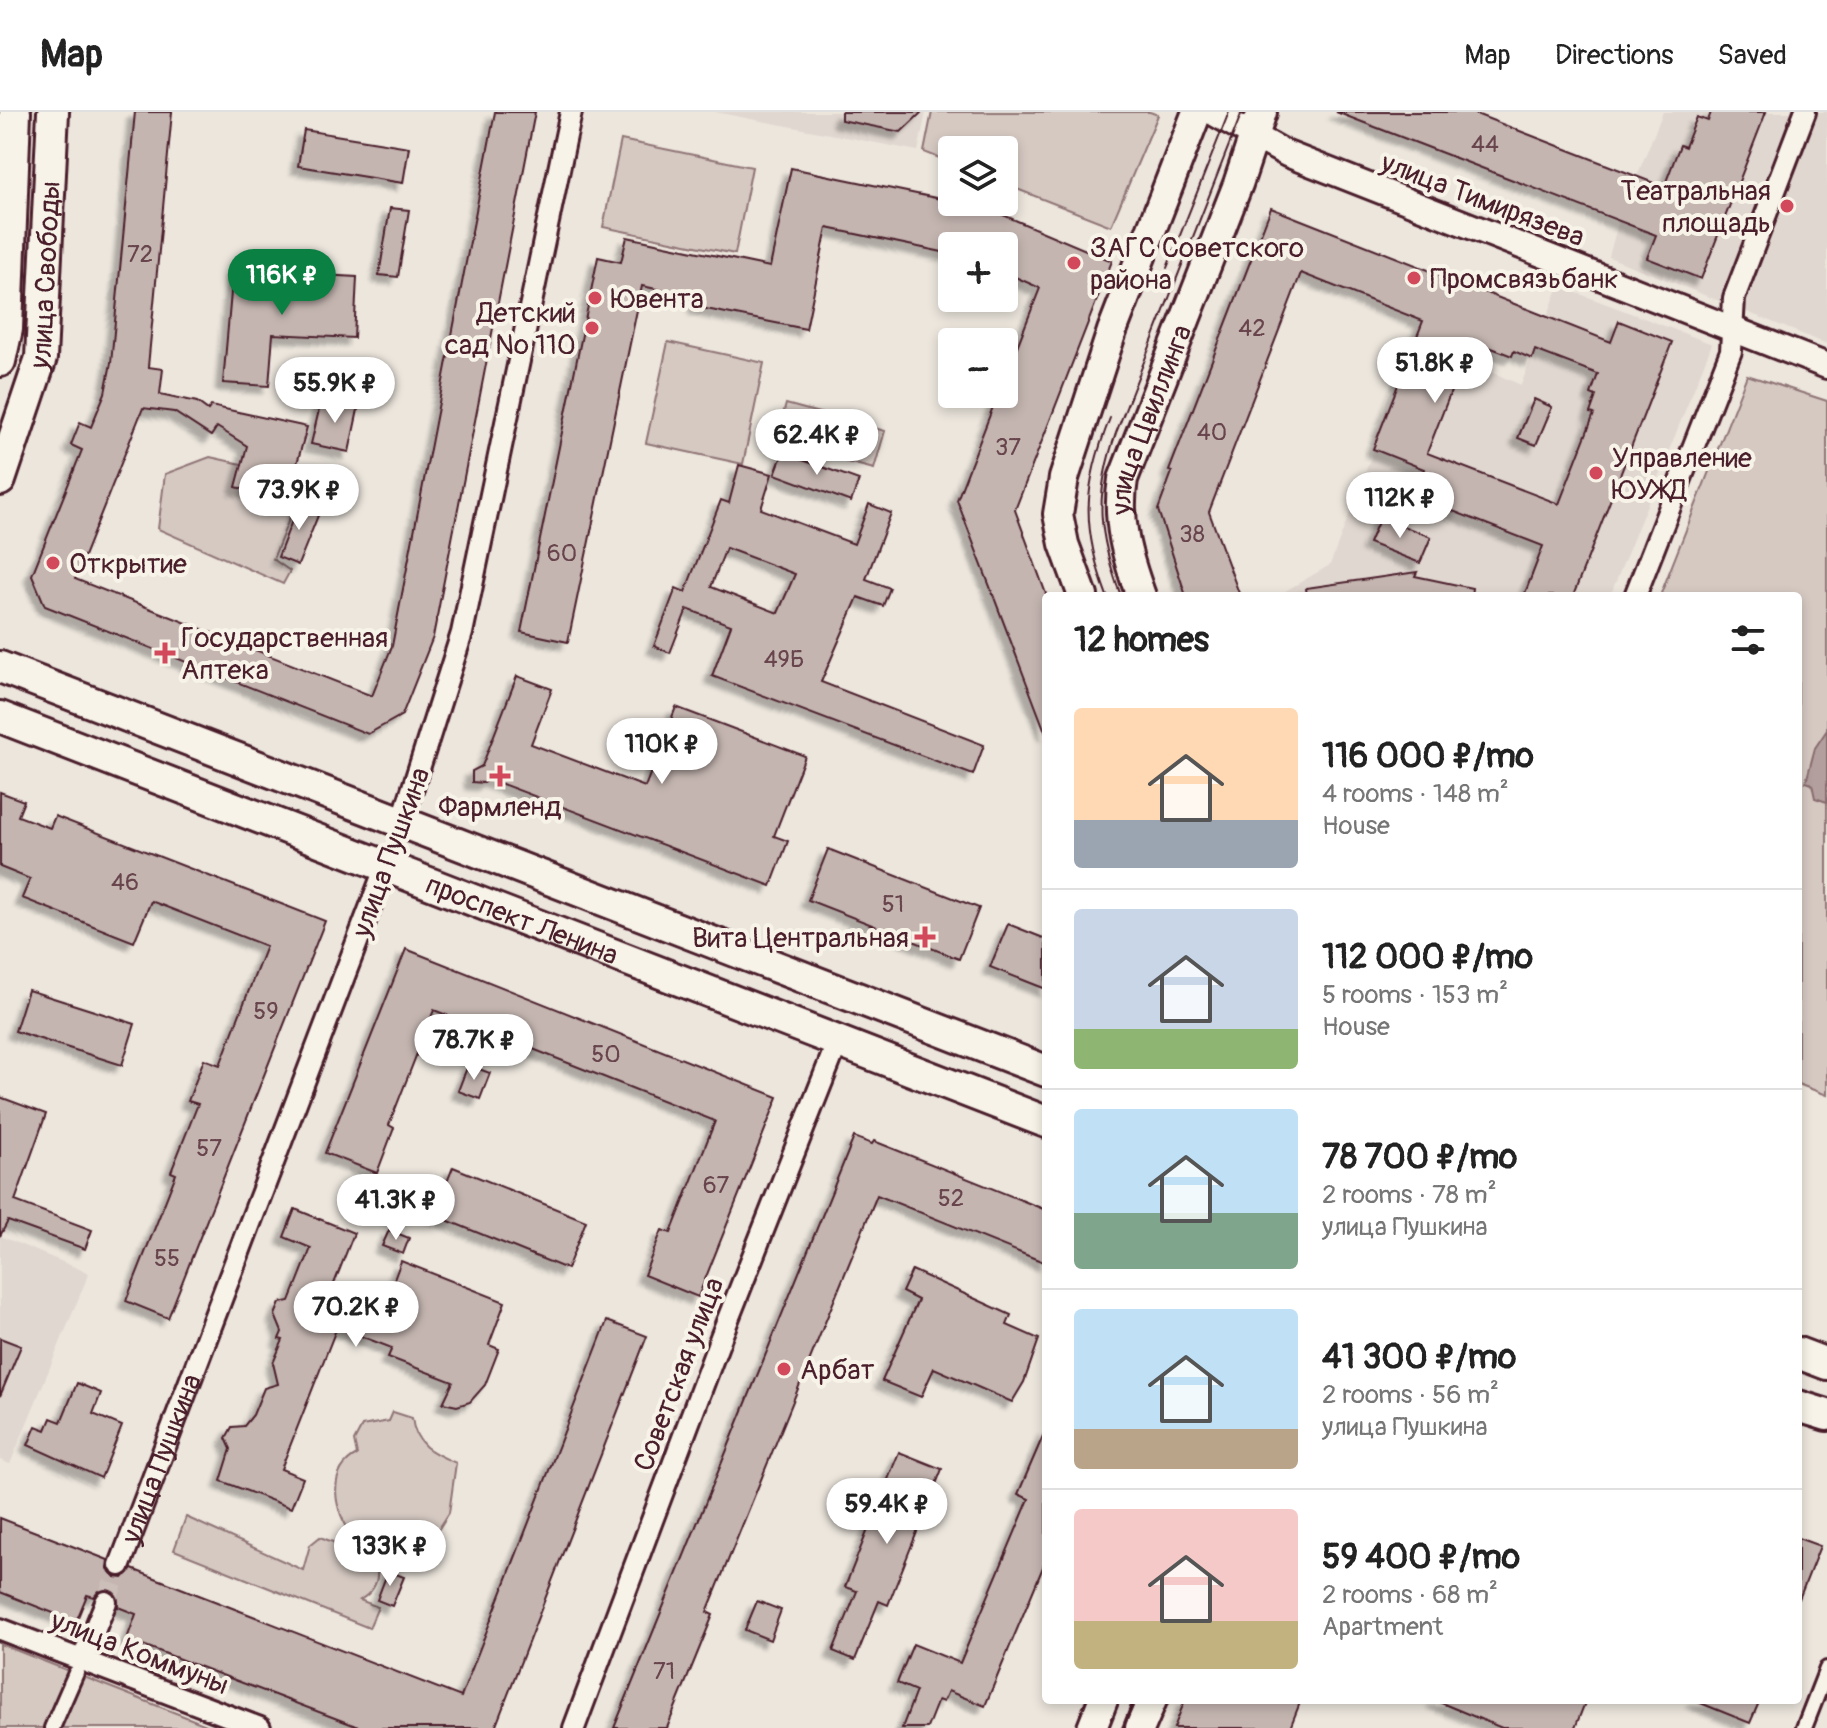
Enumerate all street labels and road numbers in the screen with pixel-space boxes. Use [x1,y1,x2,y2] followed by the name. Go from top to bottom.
[1375,145,1589,255] street label: улица Тимирязева
[22,180,69,375] street label: улица Свободы
[1105,320,1200,516] street label: улица Цвиллинга
[344,763,438,943] street label: улица Пушкина
[420,868,623,974] street label: проспект Ленина
[626,1273,732,1476] street label: Советская улица
[114,1369,210,1550] street label: улица Пушкина
[45,1603,233,1703] street label: улица Коммуны

